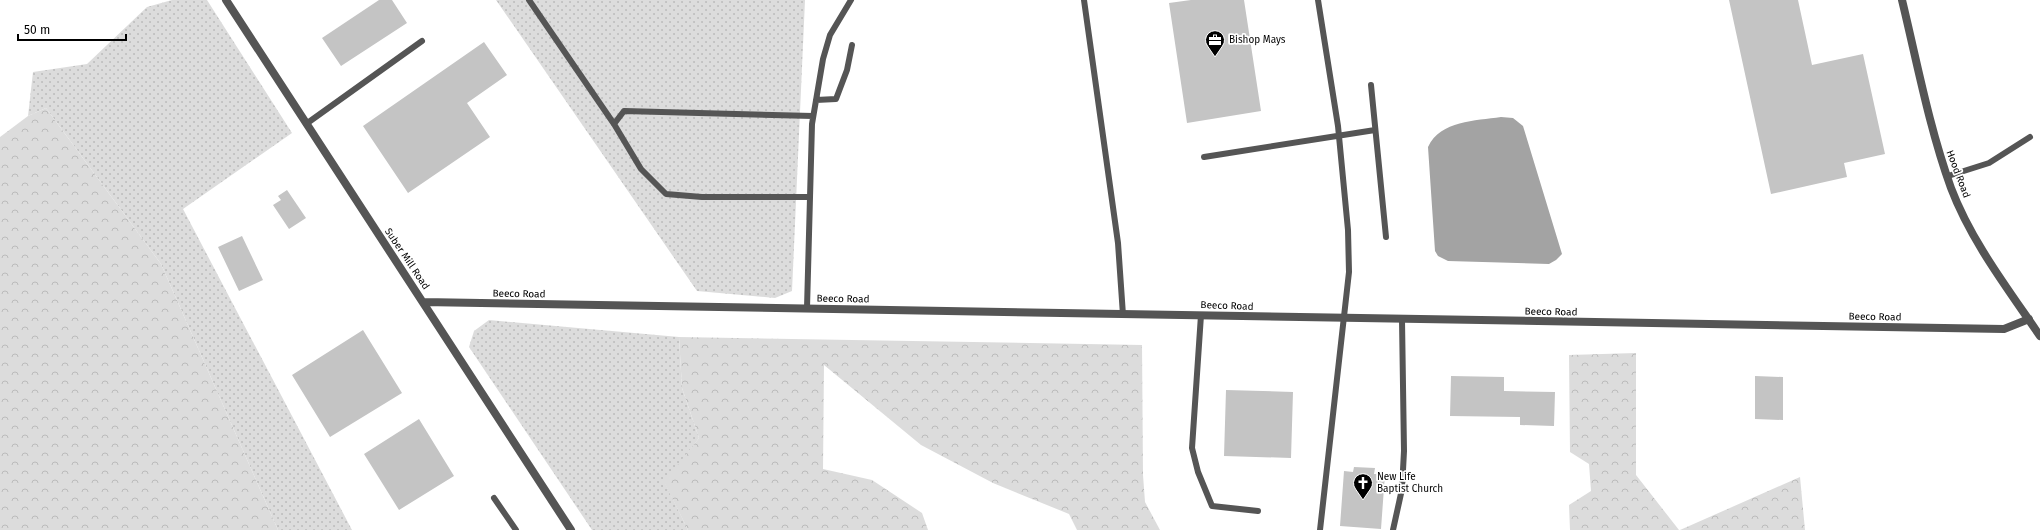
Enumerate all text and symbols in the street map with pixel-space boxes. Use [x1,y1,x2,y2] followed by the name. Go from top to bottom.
[18,16,126,42] scale bar
[24,23,50,37] text: 50 m
[1204,29,1226,57] office icon: Bishop Mays
[1229,34,1286,46] place label: Bishop Mays
[1943,148,1973,200] street label: Hood Road
[382,226,432,292] street label: Suber Mill Road
[492,288,546,300] street label: Beeco Road
[816,293,870,305] street label: Beeco Road
[1200,299,1254,313] street label: Beeco Road
[1524,306,1578,318] street label: Beeco Road
[1848,311,1902,323] street label: Beeco Road
[1377,471,1443,495] place label: New Life Baptist Church
[1352,472,1374,500] church icon: New Life Baptist Church

